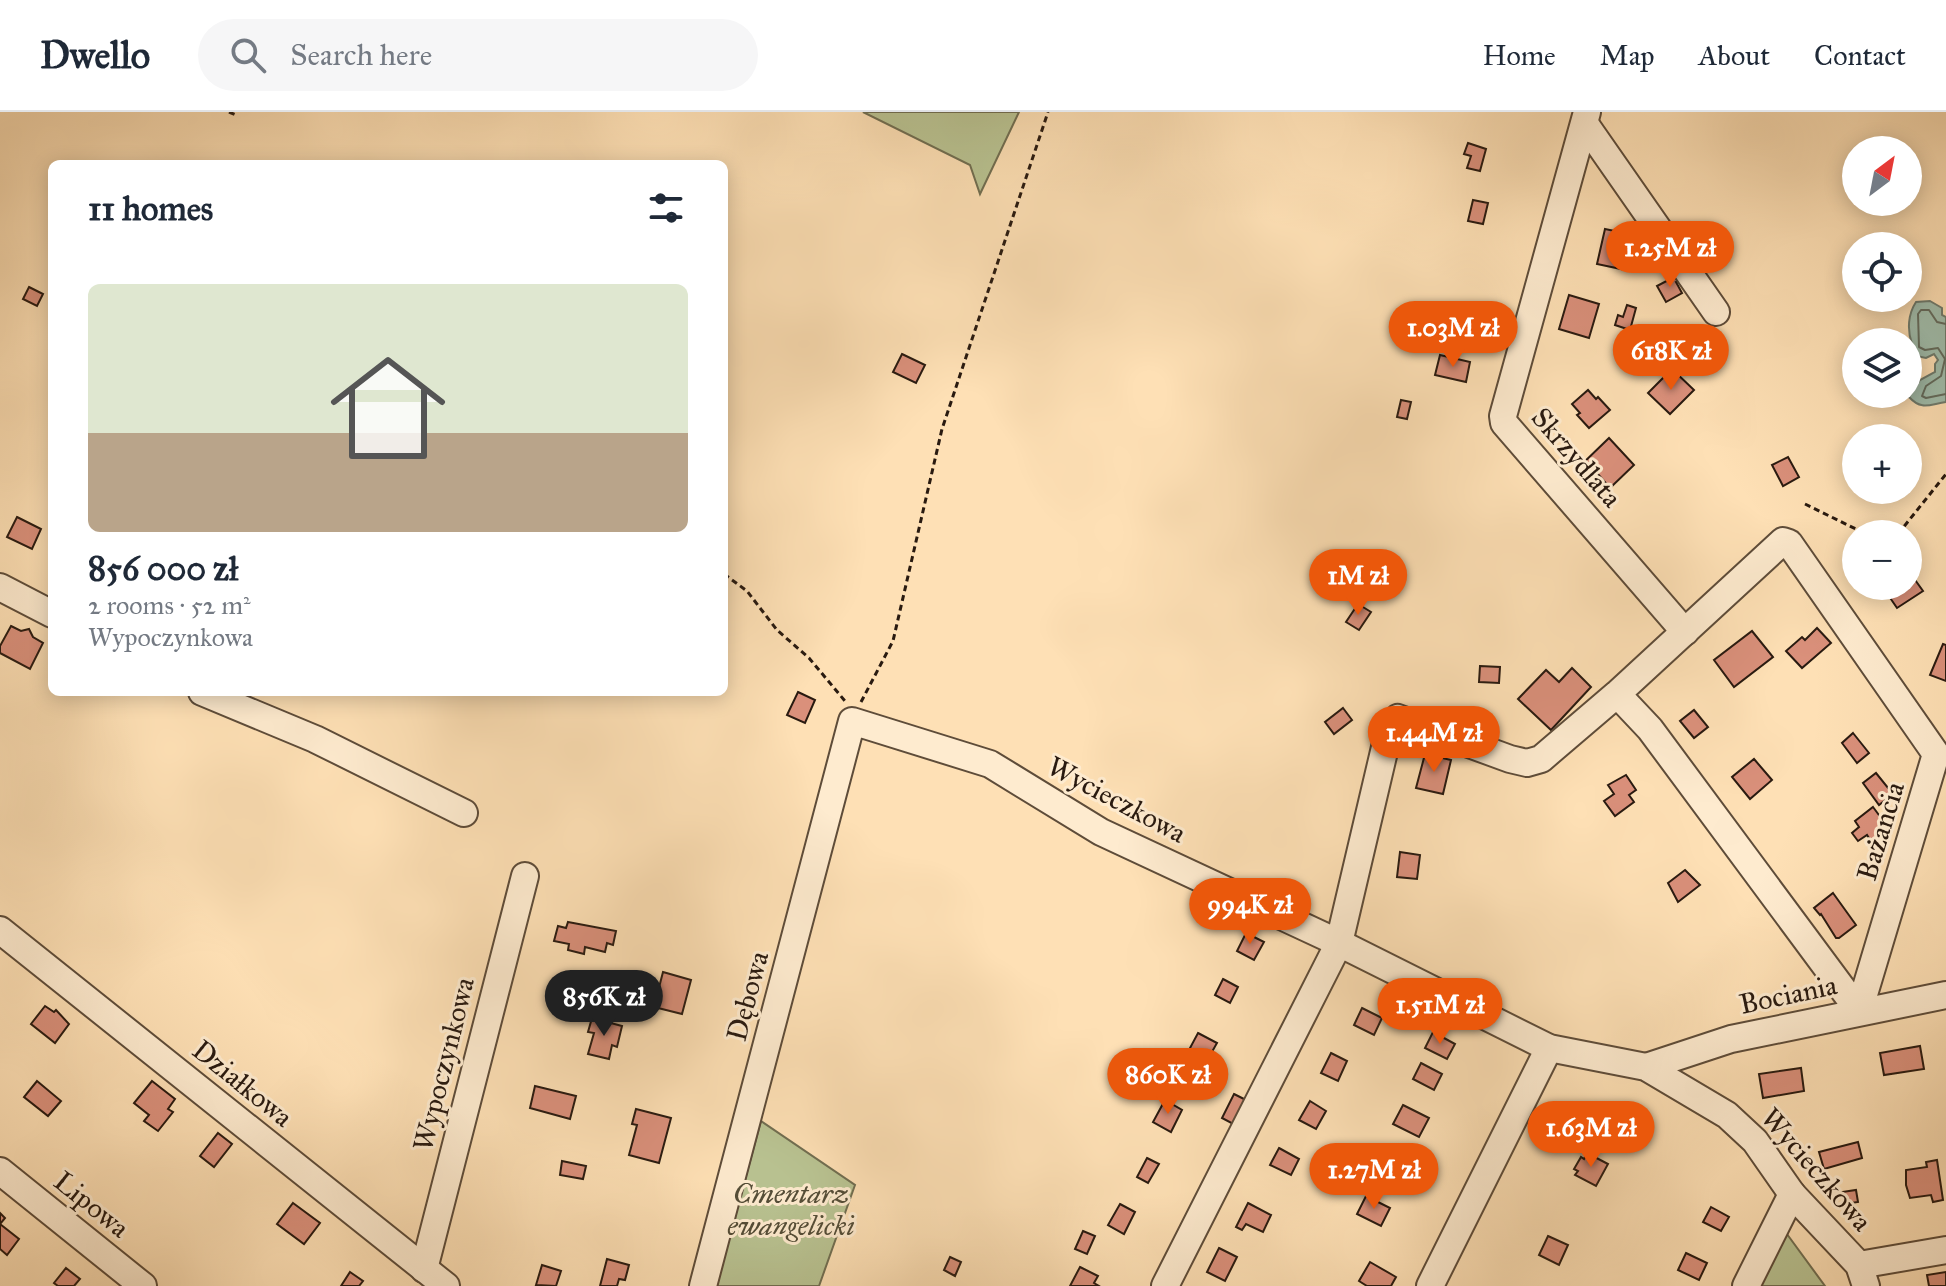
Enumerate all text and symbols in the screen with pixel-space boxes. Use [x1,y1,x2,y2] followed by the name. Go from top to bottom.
[198,19,758,91] search box
[40,32,150,78] text: Dwello
[226,33,270,77] icon: search
[290,37,432,73] text: Search here
[1483,38,1556,73] text: Home
[1600,38,1654,73] text: Map
[1698,38,1770,73] text: About
[1814,38,1906,73] text: Contact
[1842,136,1922,216] north arrow
[1842,136,1922,600] map controls
[644,186,688,230] icon: filters
[88,188,213,229] text: 11 homes
[1587,221,1753,289] pin: 1.25M zł
[1624,231,1716,263] text: 1.25M zł
[1842,232,1922,312] button: locate
[1370,301,1536,369] pin: 1.03M zł
[1407,311,1499,343] text: 1.03M zł
[1597,324,1745,392] pin: 618K zł
[1842,328,1922,408] button: layers
[1631,334,1711,366] text: 618K zł
[316,336,460,480] icon: home
[1524,400,1629,514] street label: Skrzydlata
[1842,424,1922,504] button: +
[1842,520,1922,600] button: −
[88,548,238,589] text: 856 000 zł
[1302,549,1414,617] pin: 1M zł
[1327,559,1389,591] text: 1M zł
[88,589,251,621] text: 2 rooms · 52 m²
[88,621,253,653] text: Wypoczynkowa
[1351,706,1517,774] pin: 1.44M zł
[1386,716,1482,748] text: 1.44M zł
[1041,748,1192,851] street label: Wycieczkowa
[1849,777,1912,885] street label: Bażancia
[1176,878,1324,946] pin: 994K zł
[1207,888,1293,920] text: 994K zł
[719,947,776,1045] street label: Dębowa
[1736,967,1840,1022] street label: Bociania
[530,970,678,1038] pin: 856K zł
[405,974,482,1155] street label: Wypoczynkowa
[1357,978,1523,1046] pin: 1.51M zł
[563,980,645,1012] text: 856K zł
[1395,988,1485,1020] text: 1.51M zł
[185,1032,300,1135] street label: Działkowa
[1094,1048,1242,1116] pin: 860K zł
[1125,1058,1211,1090] text: 860K zł
[1508,1101,1674,1169] pin: 1.63M zł
[1754,1101,1880,1238] street label: Wycieczkowa
[1546,1111,1636,1143] text: 1.63M zł
[1291,1143,1457,1211] pin: 1.27M zł
[1327,1153,1421,1185] text: 1.27M zł
[47,1164,137,1245] street label: Lipowa
[727,1176,855,1243] park label: Cmentarz ewangelicki

